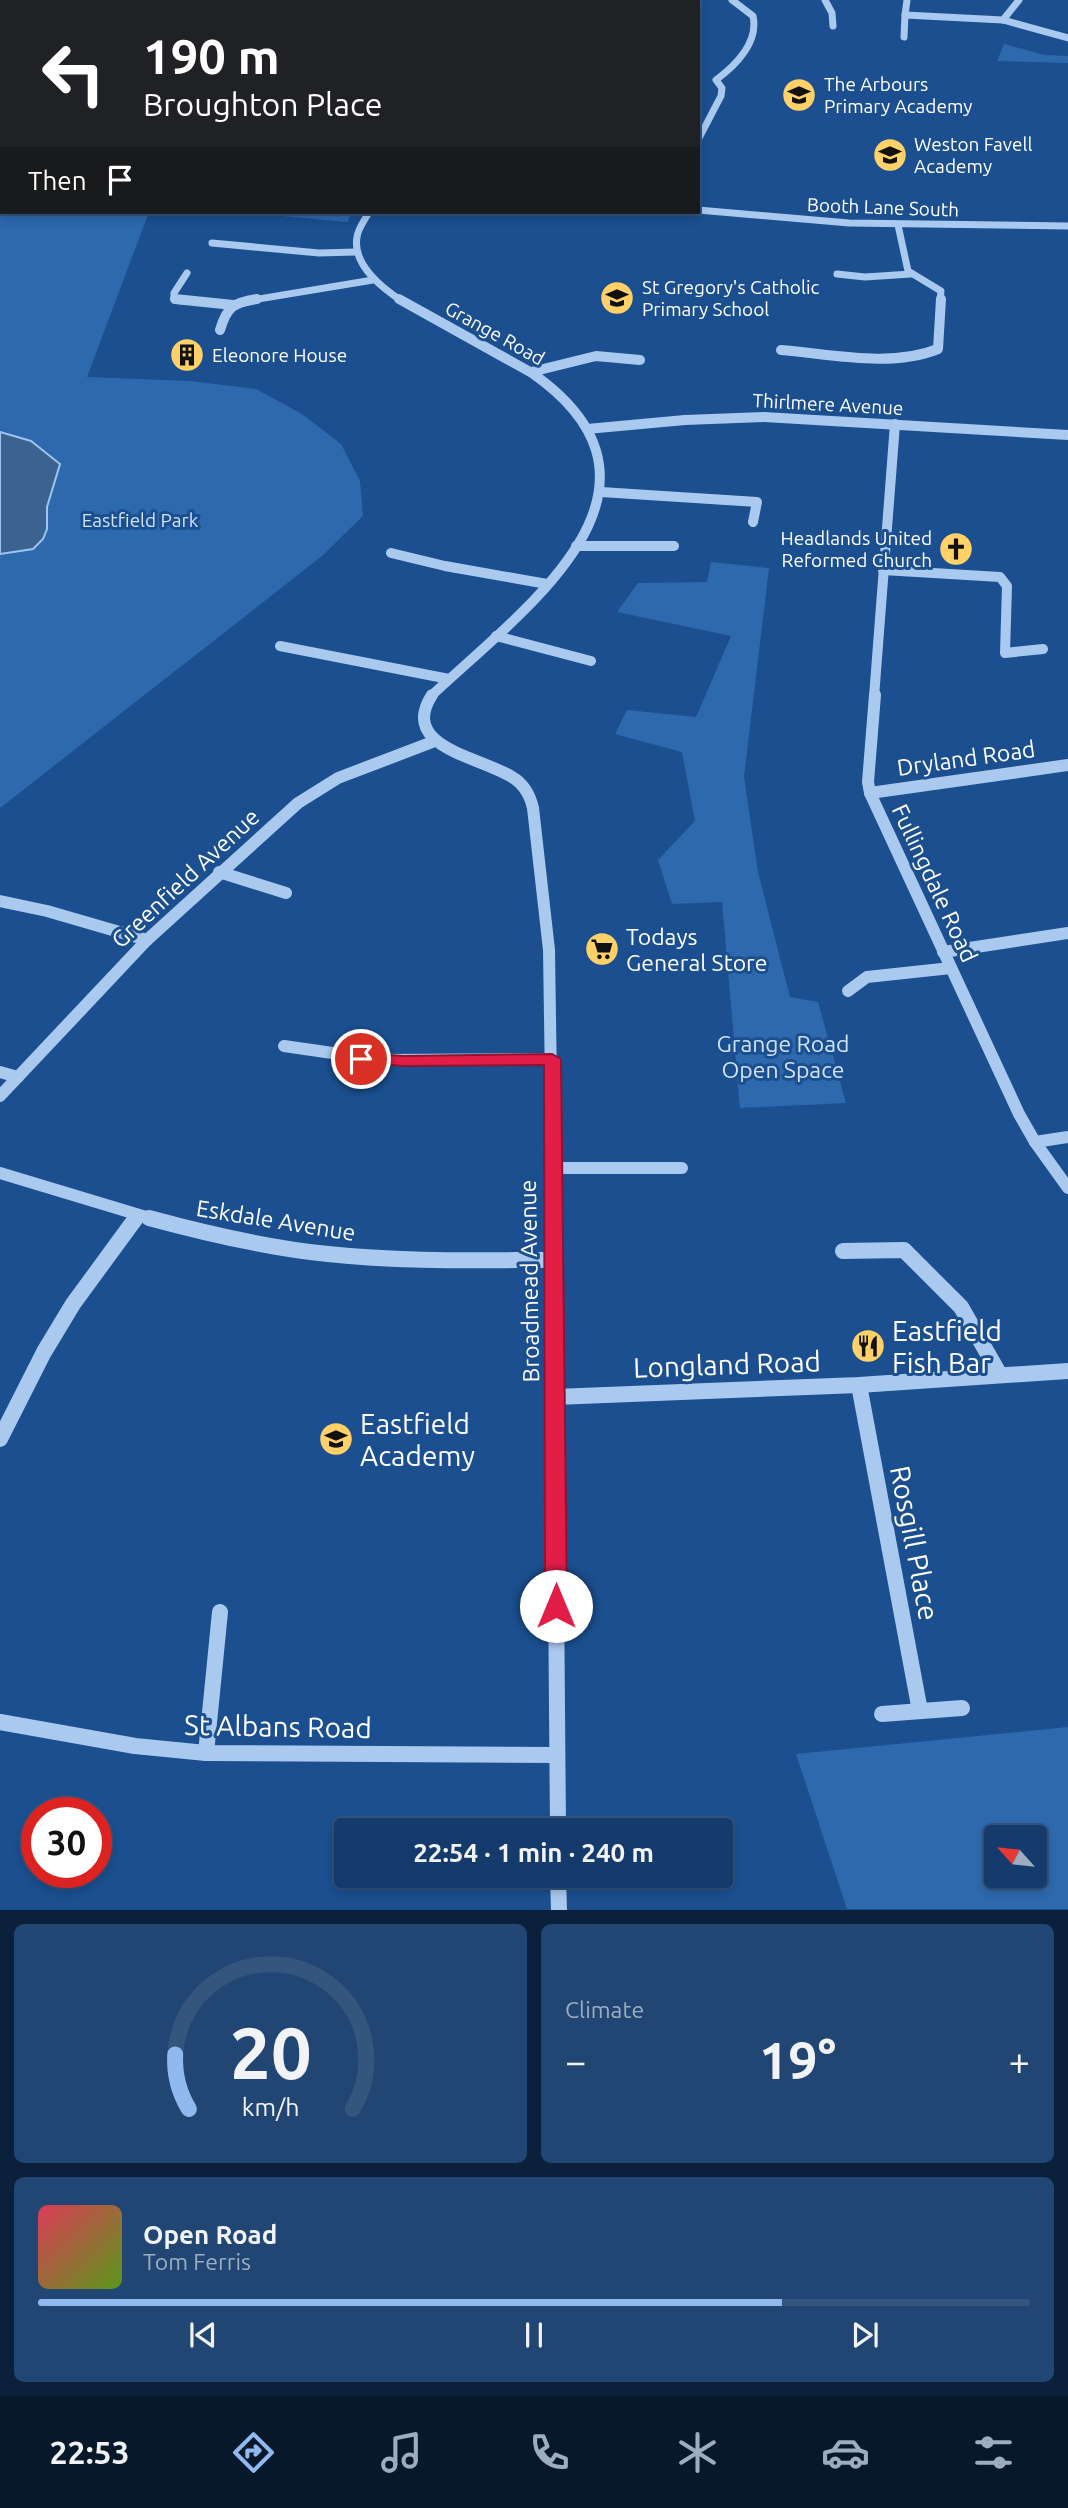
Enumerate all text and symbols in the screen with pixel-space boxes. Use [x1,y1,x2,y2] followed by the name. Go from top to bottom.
[28,28,119,119] icon: left
[143,28,280,83] text: 190 m
[824,73,973,117] place label: The Arbours Primary Academy
[780,76,818,114] school or university icon: The Arbours Primary Academy
[143,86,382,122] text: Broughton Place
[914,133,1032,177] place label: Weston Favell Academy
[871,136,909,174] school or university icon: Weston Favell Academy
[101,161,139,199] icon: arrive
[28,166,87,195] text: Then
[806,193,960,221] street label: Booth Lane South
[642,276,819,320] place label: St Gregory's Catholic Primary School
[598,279,636,317] school or university icon: St Gregory's Catholic Primary School
[442,297,548,369] street label: Grange Road
[168,336,206,374] building icon: Eleonore House
[212,344,347,366] place label: Eleonore House
[752,389,904,419] street label: Thirlmere Avenue
[82,509,199,531] park label: Eastfield Park
[781,527,932,571] place label: Headlands United Reformed Church
[937,530,975,568] church icon: Headlands United Reformed Church
[895,736,1037,780] street label: Dryland Road
[888,800,982,966] street label: Fullingdale Road
[106,803,264,953] street label: Greenfield Avenue
[626,924,767,975] place label: Todays General Store
[583,930,621,968] supermarket icon: Todays General Store
[331,1029,391,1089] pin
[716,1031,850,1082] park label: Grange Road Open Space
[342,1040,380,1078] icon: arrive
[515,1179,543,1383] street label: Broadmead Avenue
[195,1195,357,1245] street label: Eskdale Avenue
[892,1315,1002,1378] place label: Eastfield Fish Bar
[849,1327,887,1365] restaurant icon: Eastfield Fish Bar
[633,1345,821,1383] street label: Longland Road
[360,1408,475,1471] place label: Eastfield Academy
[317,1420,355,1458] school or university icon: Eastfield Academy
[885,1463,945,1623] street label: Rosgill Place
[519,1569,593,1643] position arrow
[184,1709,372,1743] street label: St Albans Road
[21,1797,112,1888] speed limit sign: 30
[984,1825,1046,1888] north arrow
[984,1825,1047,1888] map controls
[413,1838,654,1867] text: 22:54 · 1 min · 240 m
[565,1997,644,2022] text: Climate
[229,2012,312,2094] text: 20
[759,2031,836,2089] text: 19°
[565,2040,586,2082] text: −
[1009,2040,1030,2082] text: +
[242,2093,299,2121] text: km/h
[143,2220,277,2249] text: Open Road
[143,2249,251,2274] text: Tom Ferris
[184,2316,222,2354] icon: previous
[515,2316,553,2354] icon: pause
[846,2316,884,2354] icon: next
[229,2428,278,2477] icon: directions
[377,2428,426,2477] icon: music
[525,2428,574,2477] icon: phone
[673,2428,722,2477] icon: climate
[821,2428,870,2477] icon: car
[969,2428,1018,2477] icon: filters
[50,2434,130,2470] text: 22:53

